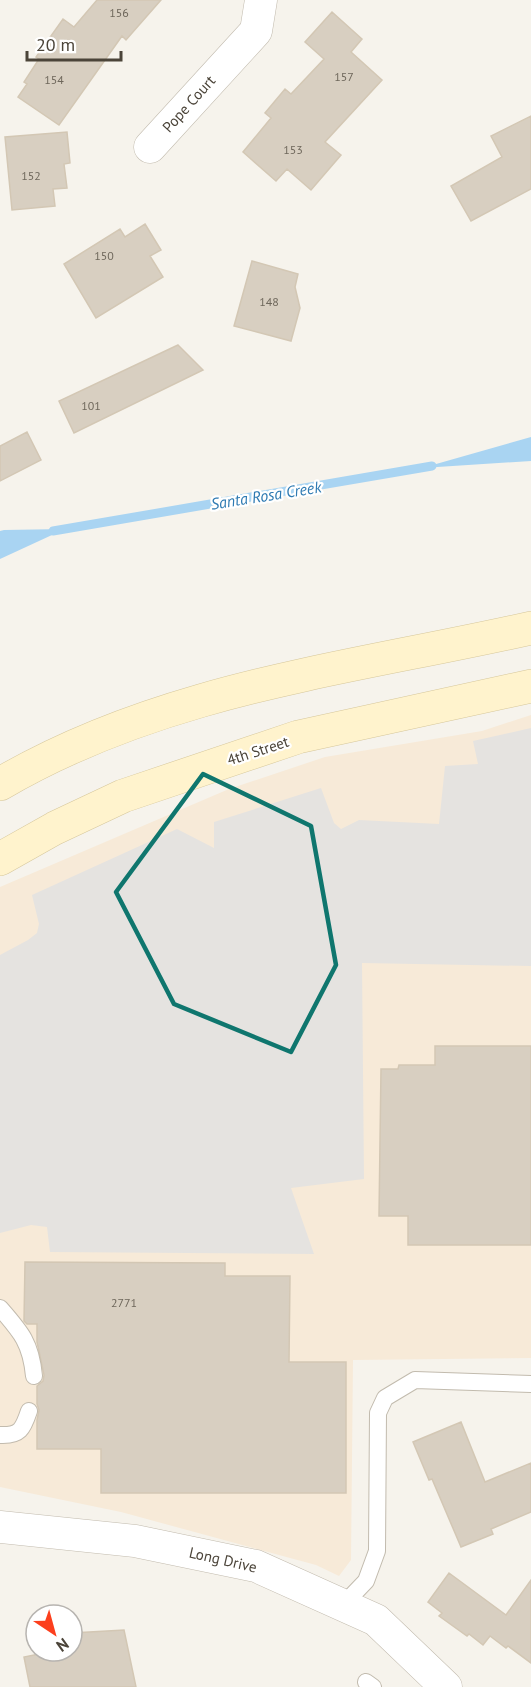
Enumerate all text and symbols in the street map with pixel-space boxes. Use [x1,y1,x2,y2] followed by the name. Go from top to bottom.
[109,5,129,20] house number: 156
[27,24,122,62] scale bar
[36,33,75,56] text: 20 m
[334,69,354,84] house number: 157
[158,71,219,136] street label: Pope Court
[44,72,64,87] house number: 154
[283,142,303,157] house number: 153
[21,168,41,183] house number: 152
[94,248,114,263] house number: 150
[259,294,279,309] house number: 148
[81,398,101,413] house number: 101
[209,476,323,514] water label: Santa Rosa Creek
[225,732,291,769] street label: 4th Street
[111,1295,137,1310] house number: 2771
[187,1543,259,1577] street label: Long Drive
[24,1603,84,1663] north arrow
[53,1634,73,1656] text: N

